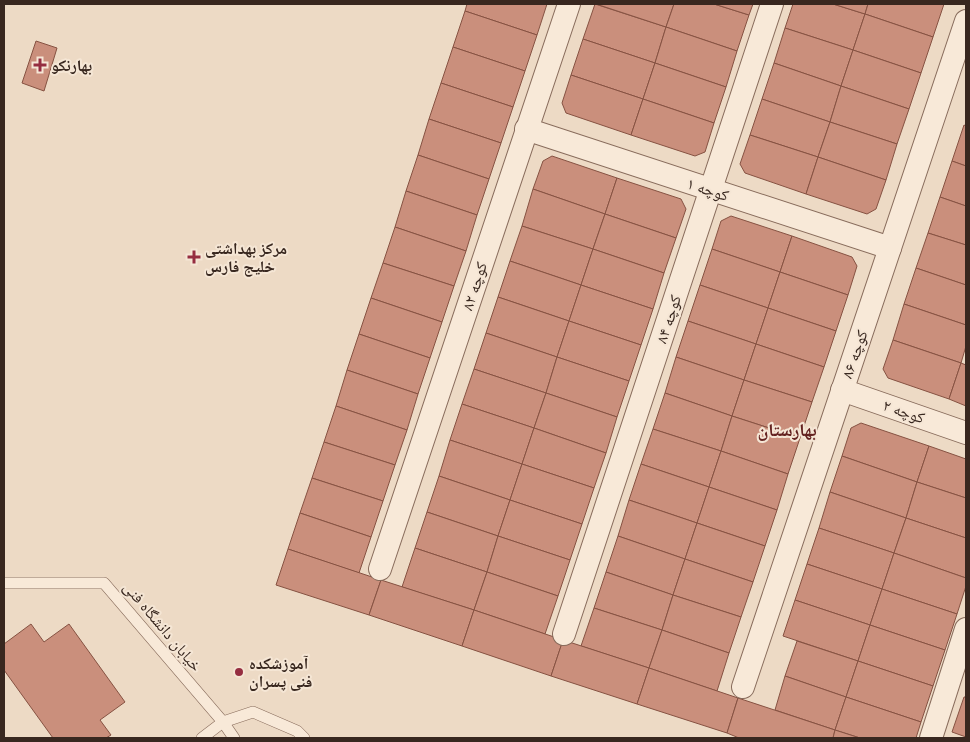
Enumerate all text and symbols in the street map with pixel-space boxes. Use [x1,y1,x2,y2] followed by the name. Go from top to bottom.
[51,54,92,75] place label: بهارنکو
[33,58,47,72] marker: بهارنکو
[685,172,732,205] street label: کوچه ۱
[205,237,287,277] place label: مرکز بهداشتی خلیج فارس
[187,250,201,264] marker: مرکز بهداشتی خلیج فارس
[456,259,491,313] street label: کوچه ۸۲
[650,292,685,346] street label: کوچه ۸۴
[835,326,872,381] street label: کوچه ۸۶
[881,394,928,428] street label: کوچه ۲
[757,417,817,441] district label: بهارستان
[119,576,207,676] street label: خیابان دانشگاه فنی
[249,652,313,691] place label: آموزشکده فنی پسران
[233,666,245,678] marker: آموزشکده فنی پسران

